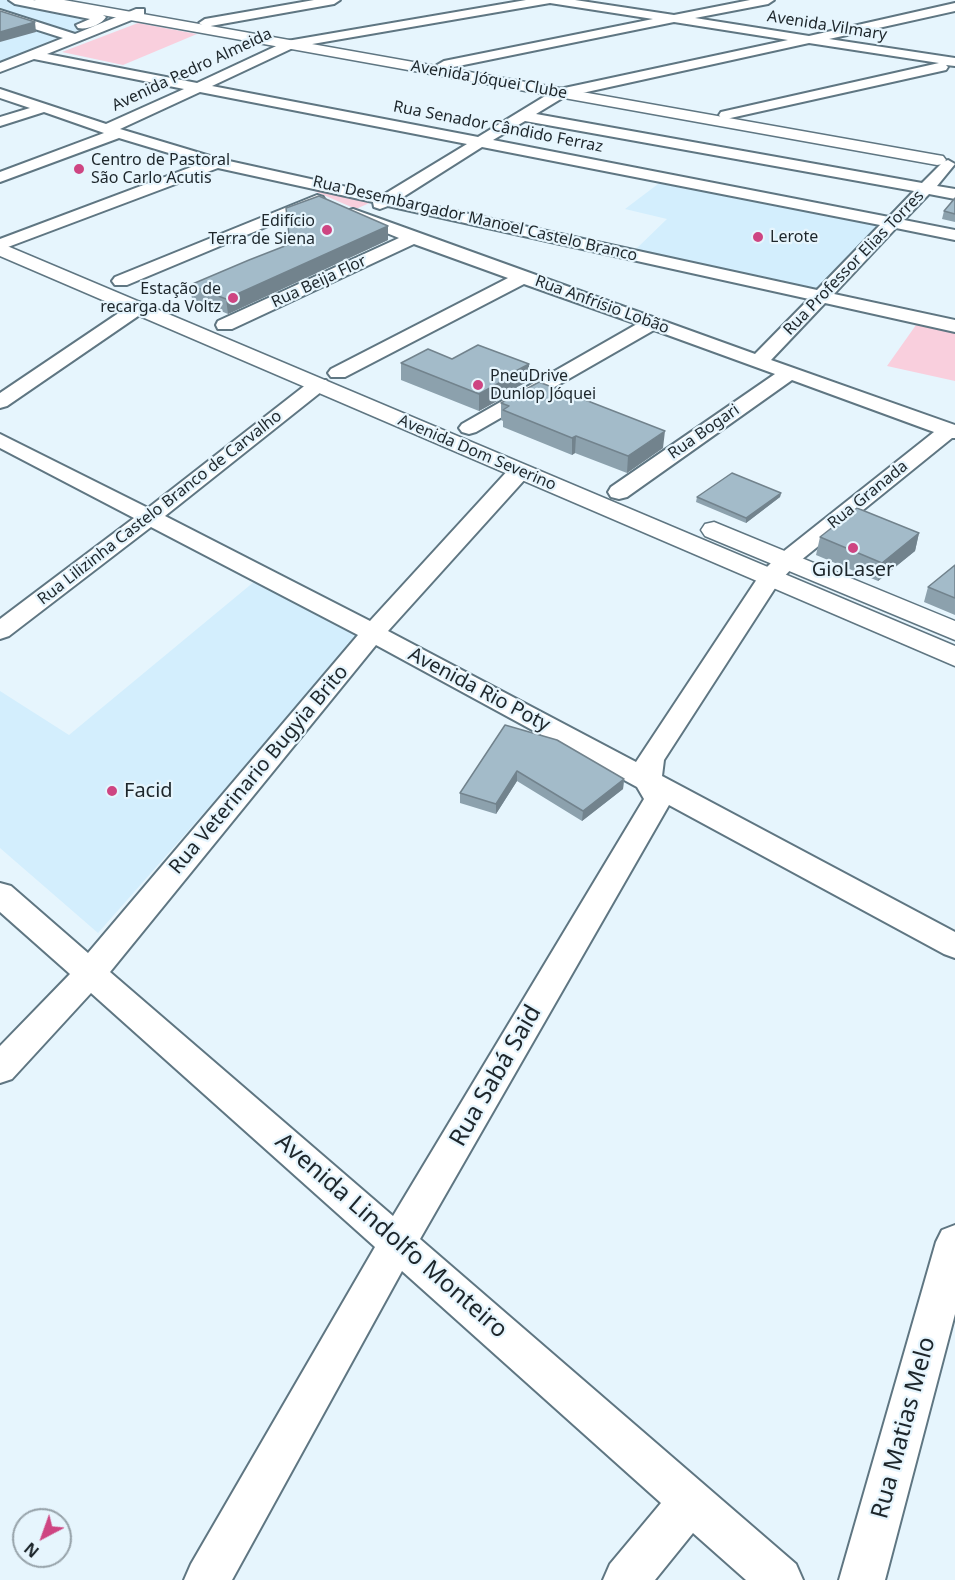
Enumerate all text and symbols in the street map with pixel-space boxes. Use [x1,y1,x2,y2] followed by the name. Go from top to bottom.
[766,7,888,45] street label: Avenida Vilmary
[109,24,275,116] street label: Avenida Pedro Almeida
[409,57,569,103] street label: Avenida Jóquei Clube
[391,97,605,157] street label: Rua Senador Cândido Ferraz
[91,150,230,188] place label: Centro de Pastoral São Carlo Acutis
[72,162,86,176] marker: Centro de Pastoral São Carlo Acutis
[311,172,639,266] street label: Rua Desembargador Manoel Castelo Branco
[780,187,928,339] street label: Rua Professor Elias Torres
[208,211,315,249] place label: Edifício Terra de Siena
[320,223,334,237] marker: Edifício Terra de Siena
[770,227,818,247] place label: Lerote
[751,230,765,244] marker: Lerote
[268,252,370,312] street label: Rua Beija Flor
[532,272,672,338] street label: Rua Anfrísio Lobão
[100,279,221,317] place label: Estação de recarga da Voltz
[226,291,240,305] marker: Estação de recarga da Voltz
[490,366,596,404] place label: PneuDrive Dunlop Jóquei
[471,378,485,392] marker: PneuDrive Dunlop Jóquei
[665,400,743,464] street label: Rua Bogari
[34,407,286,609] street label: Rua Lilizinha Castelo Branco de Carvalho
[395,411,559,495] street label: Avenida Dom Severino
[824,457,912,533] street label: Rua Granada
[846,541,860,555] marker: GioLaser
[812,558,894,582] place label: GioLaser
[404,643,554,737] street label: Avenida Rio Poty
[164,661,354,879] street label: Rua Veterinario Bugyia Brito
[124,779,173,803] place label: Facid
[105,784,119,798] marker: Facid
[444,1000,548,1152] street label: Rua Sabá Said
[269,1127,513,1345] street label: Avenida Lindolfo Monteiro
[866,1334,942,1522] street label: Rua Matias Melo
[12,1508,72,1568] north arrow
[19,1538,44,1563] text: N

